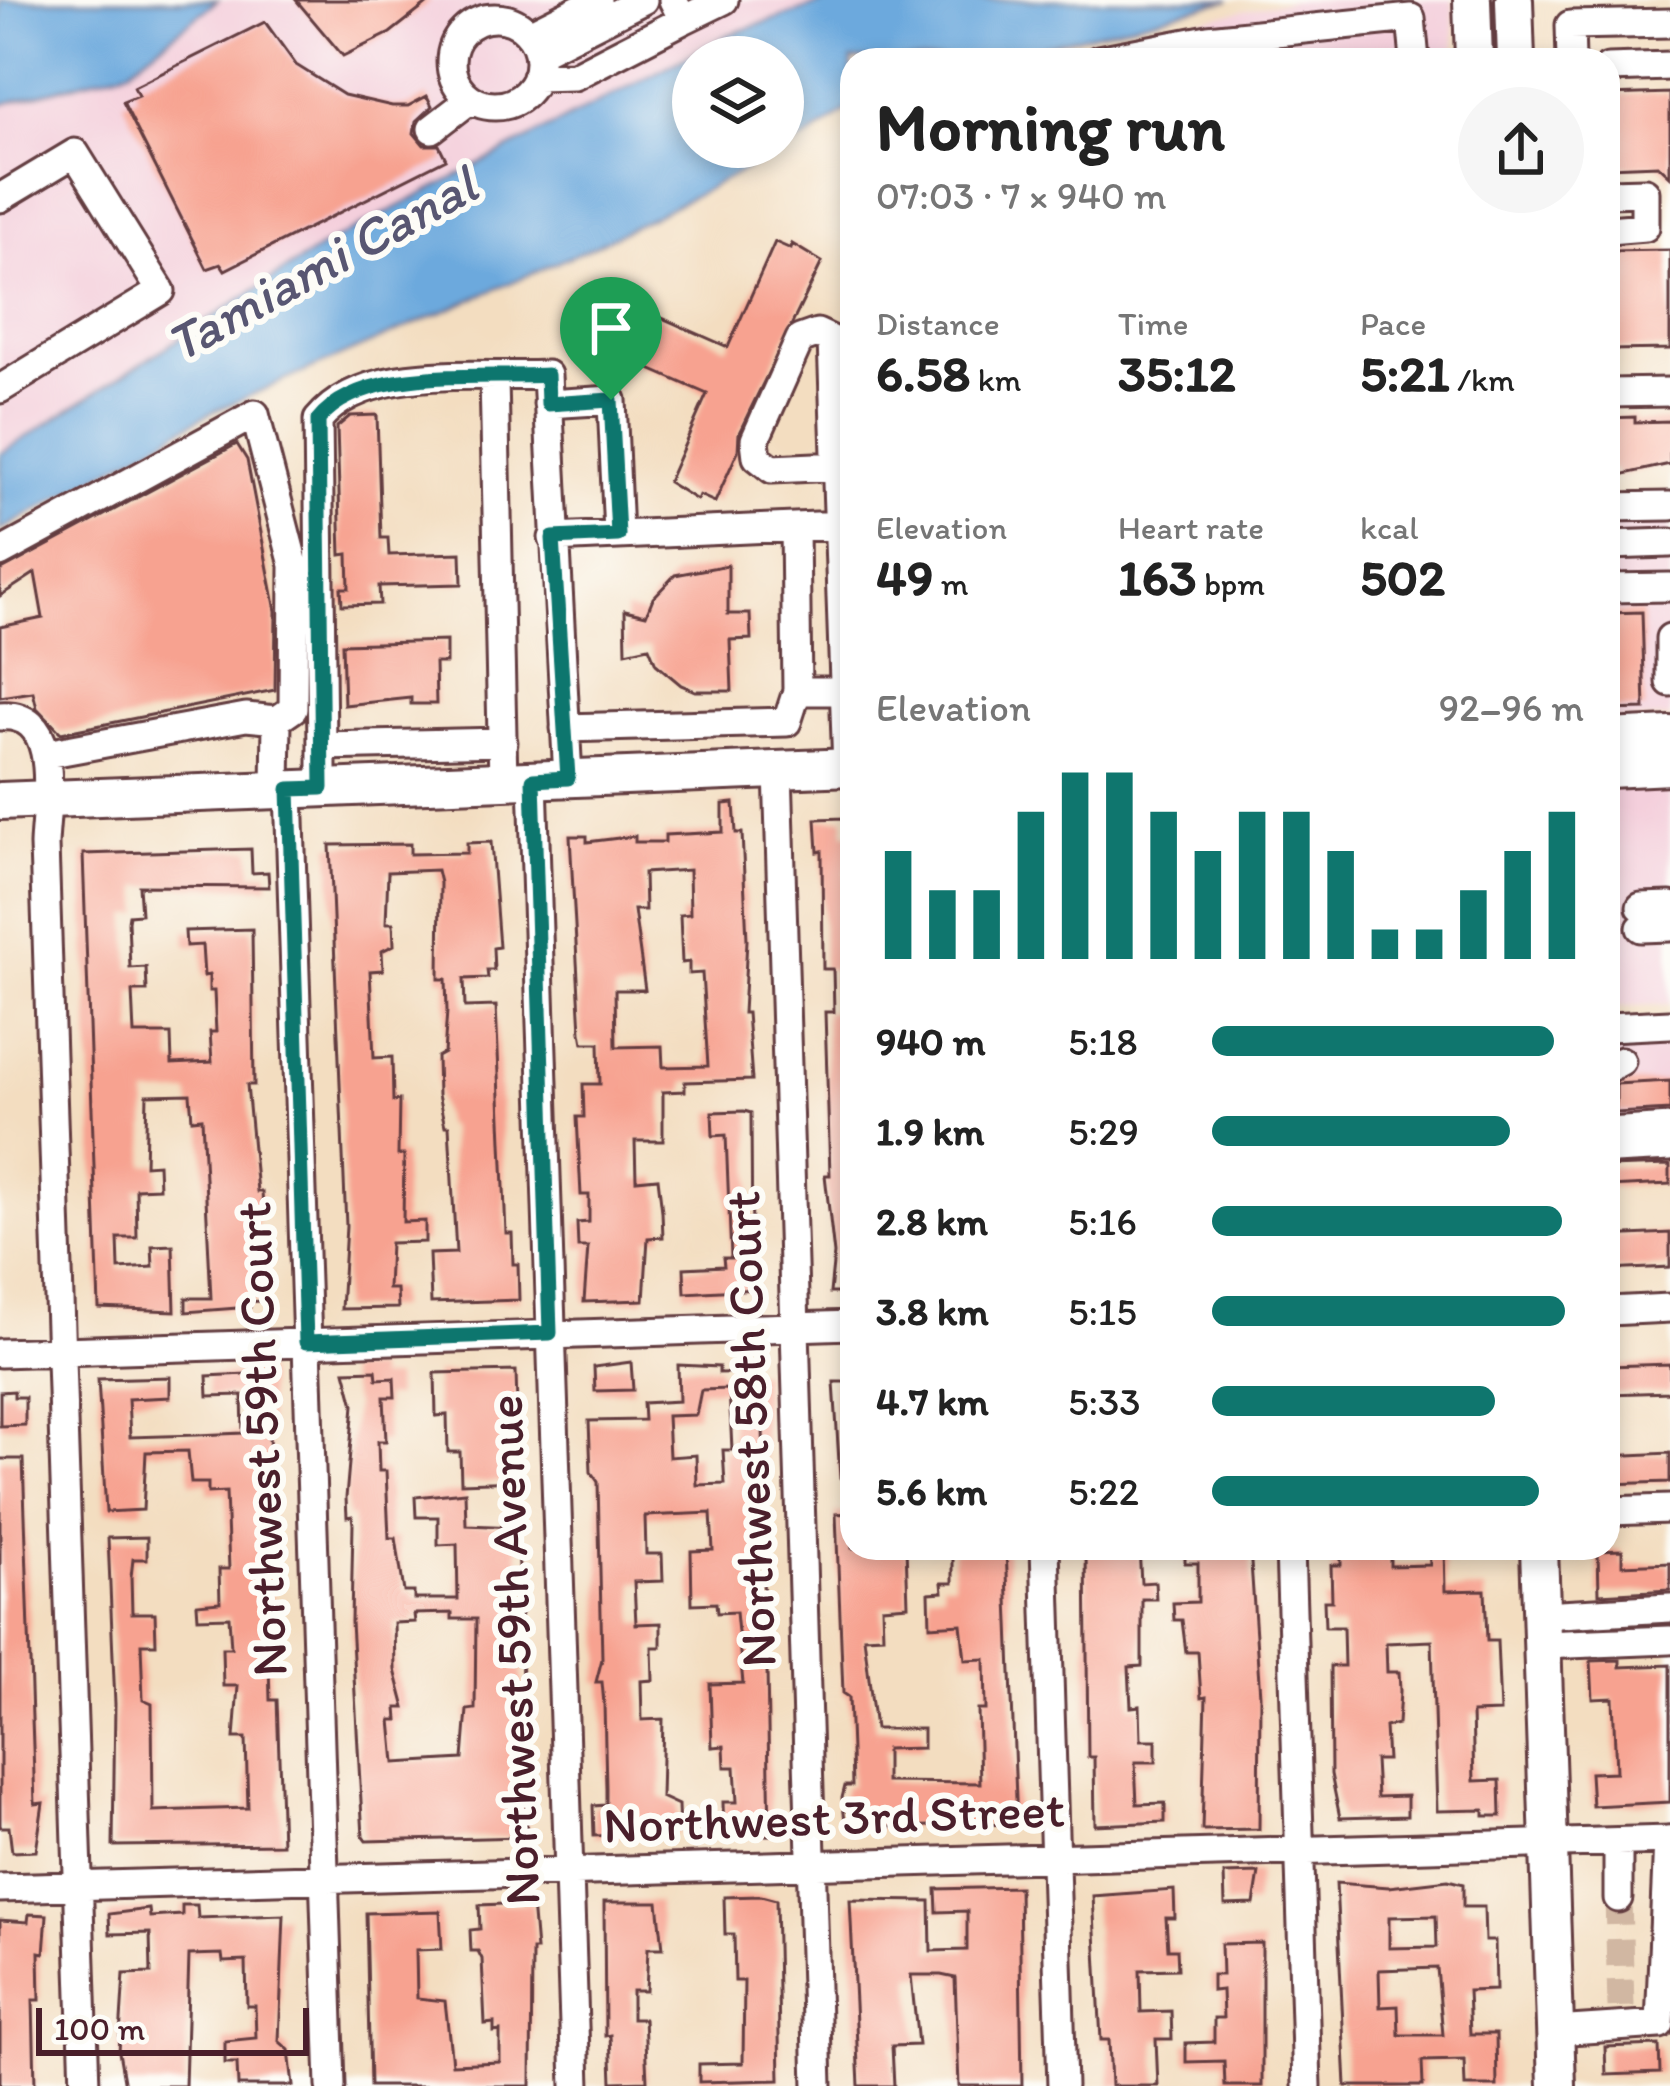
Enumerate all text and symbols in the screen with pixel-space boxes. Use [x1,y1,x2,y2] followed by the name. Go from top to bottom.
[672,36,804,168] map controls
[672,36,804,168] button: layers
[876,87,1225,167] text: Morning run
[1458,87,1584,213] button: share
[154,150,491,376] water label: Tamiami Canal
[876,172,1167,219] text: 07:03 · 7 × 940 m
[560,277,662,400] pin
[578,295,644,361] icon: arrive
[876,304,1000,343] text: Distance
[1118,304,1188,343] text: Time
[1360,304,1426,343] text: Pace
[876,343,970,404] text: 6.58
[1118,343,1236,404] text: 35:12
[1360,343,1450,404] text: 5:21
[970,360,1021,399] text: km
[1450,360,1515,399] text: /km
[876,508,1007,547] text: Elevation
[1118,508,1264,547] text: Heart rate
[1360,508,1419,547] text: kcal
[876,547,933,608] text: 49
[1118,547,1196,608] text: 163
[1360,547,1445,608] text: 502
[933,564,969,603] text: m
[1196,564,1265,603] text: bpm
[876,684,1031,731] text: Elevation
[1439,684,1584,731] text: 92–96 m
[876,1018,985,1065] text: 940 m
[1068,1018,1138,1065] text: 5:18
[876,1108,984,1155] text: 1.9 km
[1068,1108,1139,1155] text: 5:29
[711,1190,789,1668] street label: Northwest 58th Court
[876,1198,988,1245] text: 2.8 km
[1068,1198,1137,1245] text: 5:16
[222,1200,300,1678] street label: Northwest 59th Court
[876,1288,989,1335] text: 3.8 km
[1068,1288,1137,1335] text: 5:15
[876,1378,989,1425] text: 4.7 km
[1068,1378,1141,1425] text: 5:33
[474,1393,552,1907] street label: Northwest 59th Avenue
[876,1468,987,1515] text: 5.6 km
[1068,1468,1139,1515] text: 5:22
[602,1778,1066,1856] street label: Northwest 3rd Street
[36,2002,309,2055] scale bar
[54,2009,145,2048] text: 100 m

